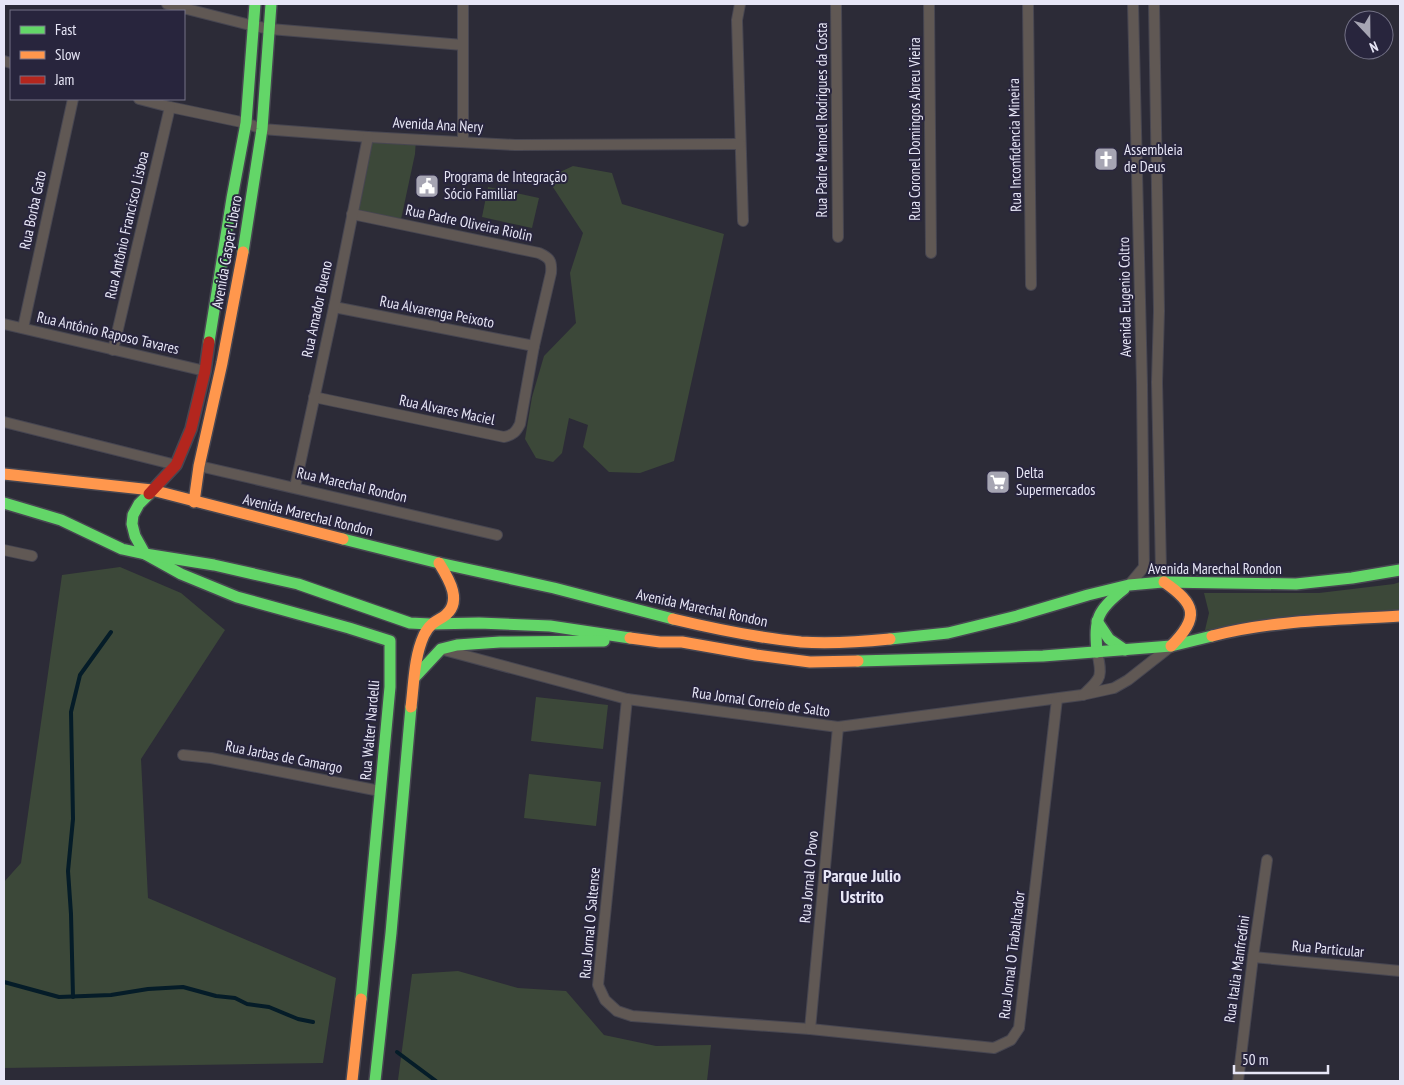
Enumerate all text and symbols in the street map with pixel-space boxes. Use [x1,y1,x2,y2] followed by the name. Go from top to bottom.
[10,10,185,100] legend
[1344,10,1394,60] north arrow
[55,20,76,39] text: Fast
[812,23,831,217] street label: Rua Padre Manoel Rodrigues da Costa
[905,37,924,221] street label: Rua Coronel Domingos Abreu Vieira
[1367,37,1381,57] text: N
[55,45,80,64] text: Slow
[54,70,74,89] text: Jam
[1004,78,1025,212] street label: Rua Inconfidencia Mineira
[392,113,484,136] street label: Avenida Ana Nery
[1124,140,1183,176] place label: Assembleia de Deus
[1093,146,1119,172] church icon: Assembleia de Deus
[100,149,153,301] street label: Rua Antônio Francisco Lisboa
[444,167,567,203] place label: Programa de Integração Sócio Familiar
[15,169,50,251] street label: Rua Borba Gato
[414,173,440,199] public building icon: Programa de Integração Sócio Familiar
[207,194,246,310] street label: Avenida Casper Libero
[404,200,534,245] street label: Rua Padre Oliveira Riolin
[1114,237,1135,357] street label: Avenida Eugenio Coltro
[297,259,336,359] street label: Rua Amador Bueno
[378,291,496,332] street label: Rua Alvarenga Peixoto
[35,307,181,358] street label: Rua Antônio Raposo Tavares
[398,390,497,429] street label: Rua Alvares Maciel
[295,463,409,506] street label: Rua Marechal Rondon
[1016,463,1095,499] place label: Delta Supermercados
[985,469,1011,495] supermarket icon: Delta Supermercados
[241,489,375,540] street label: Avenida Marechal Rondon
[1148,559,1282,578] street label: Avenida Marechal Rondon
[635,584,770,631] street label: Avenida Marechal Rondon
[356,679,383,781] street label: Rua Walter Nardelli
[691,682,831,721] street label: Rua Jornal Correio de Salto
[224,736,344,777] street label: Rua Jarbas de Camargo
[795,830,822,924] street label: Rua Jornal O Povo
[823,864,901,908] district label: Parque Julio Ustrito
[575,866,604,979] street label: Rua Jornal O Saltense
[994,889,1029,1020] street label: Rua Jornal O Trabalhador
[1220,914,1253,1024] street label: Rua Italia Manfredini
[1291,936,1366,961] street label: Rua Particular
[1234,1042,1328,1074] scale bar
[1242,1050,1268,1069] text: 50 m

